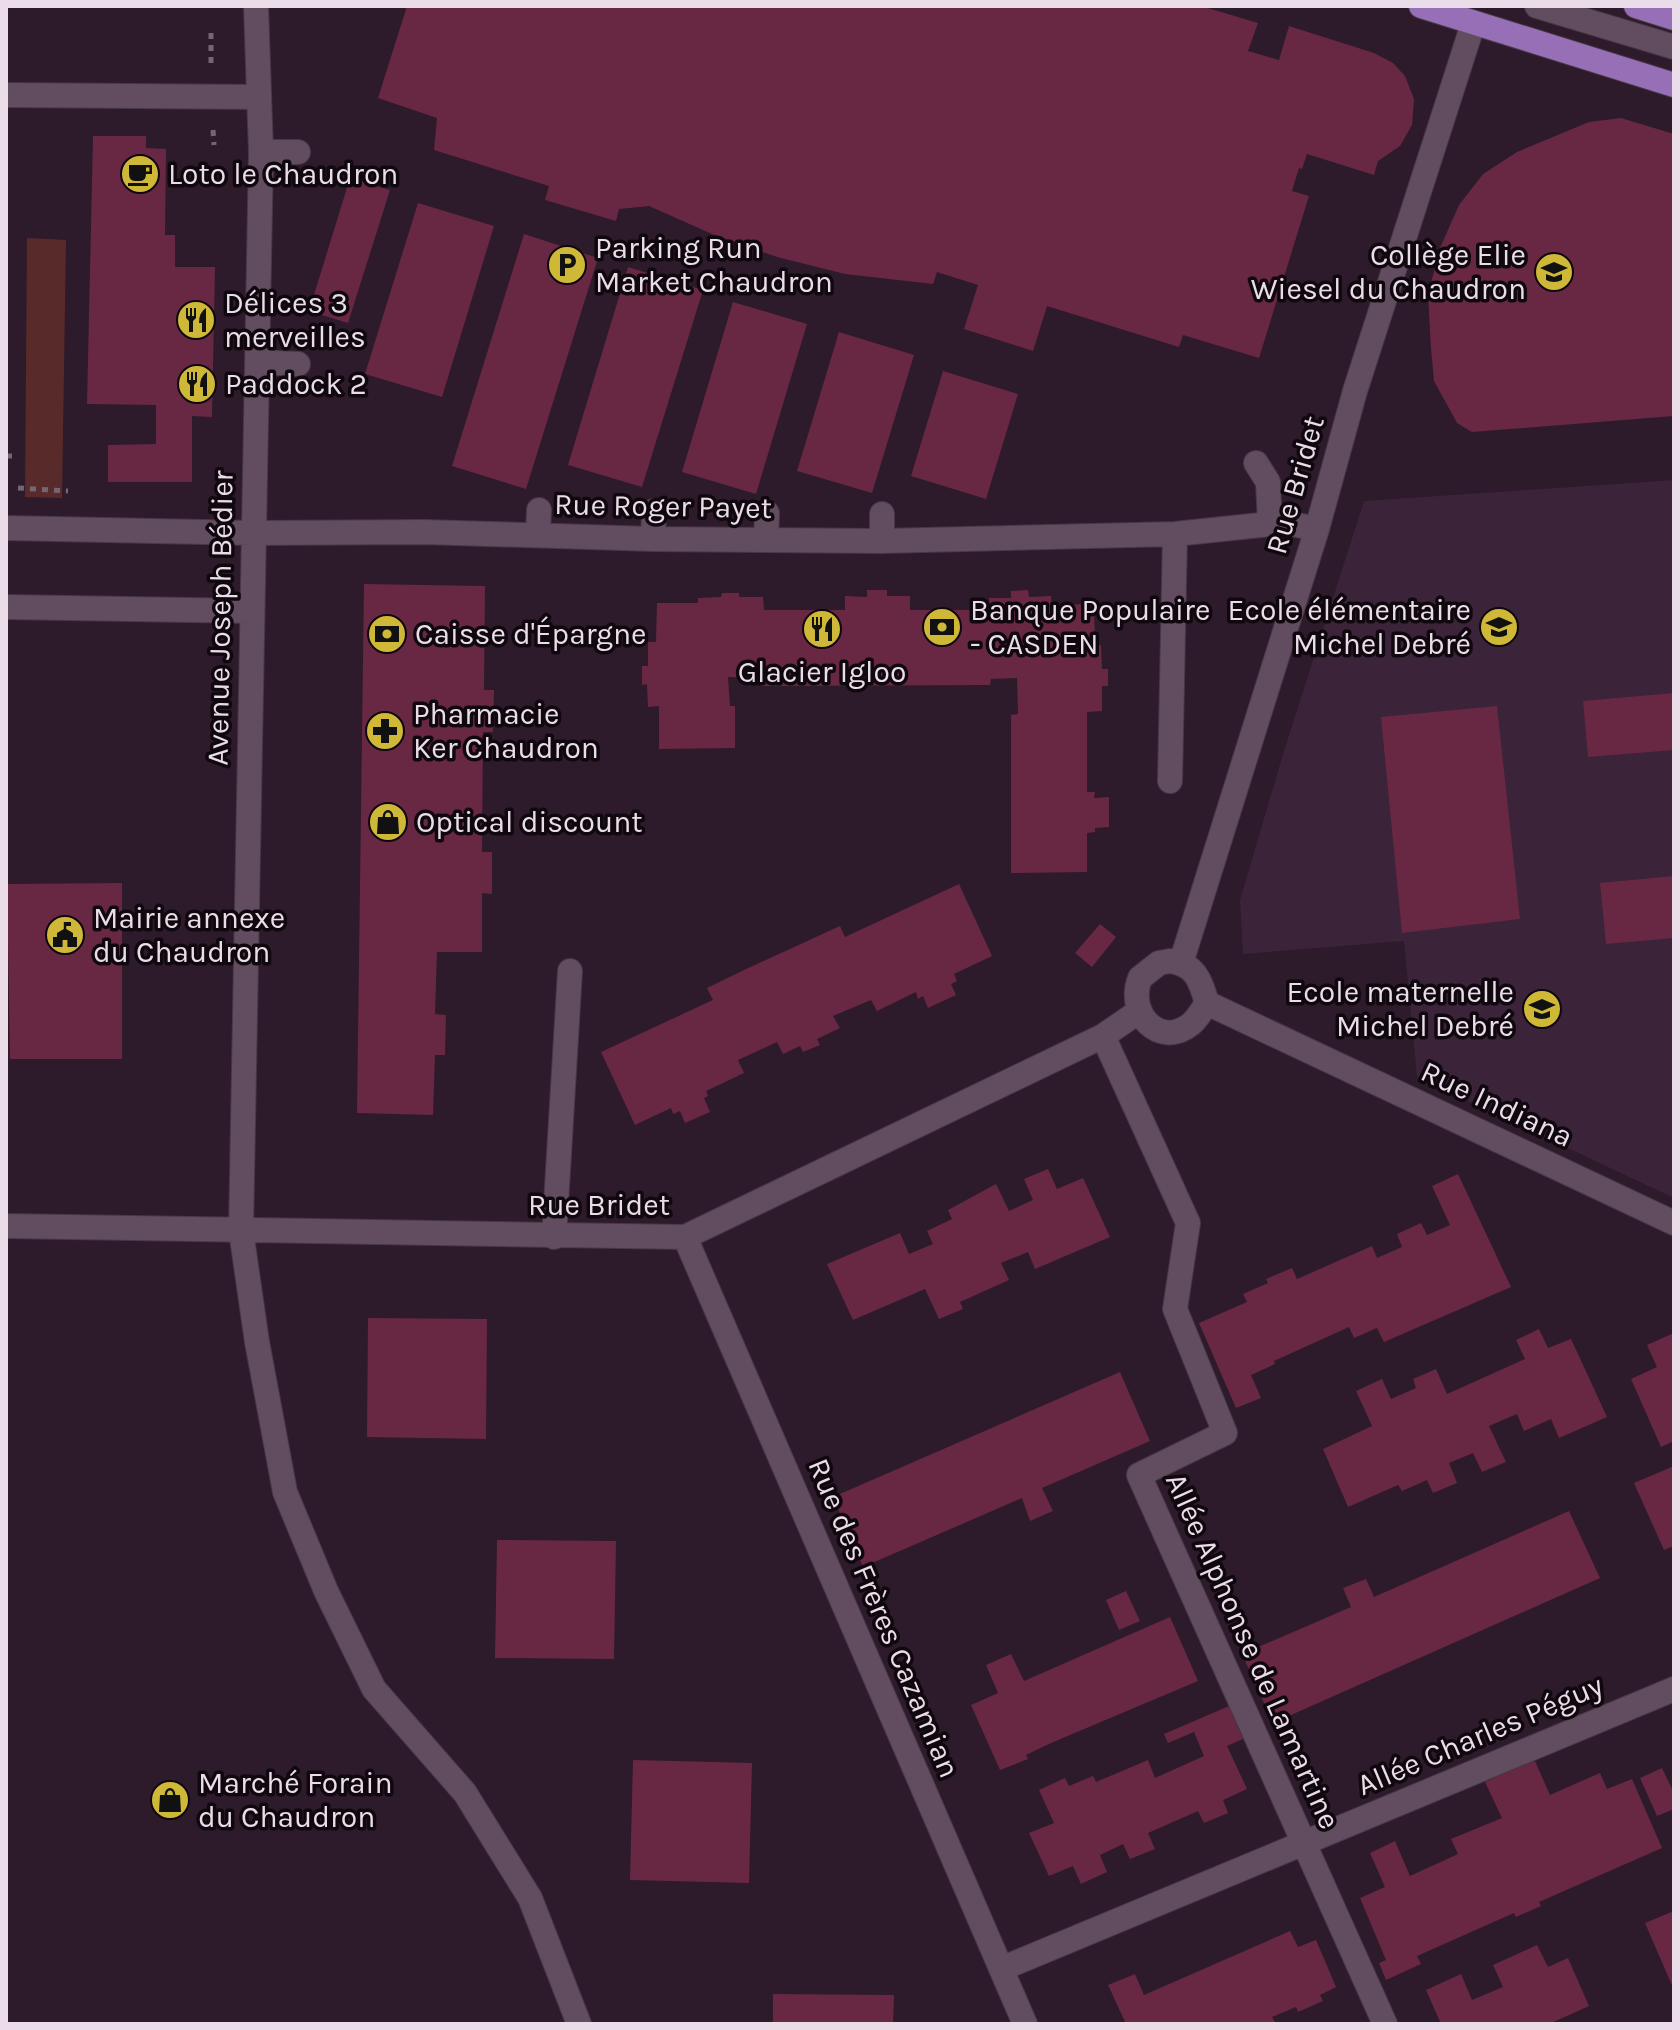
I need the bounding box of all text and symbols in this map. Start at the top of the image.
cafe icon: Loto le Chaudron [119,153,161,195]
place label: Loto le Chaudron [168,156,398,192]
place label: Parking Run Market Chaudron [595,230,833,300]
place label: Collège Elie Wiesel du Chaudron [1251,237,1526,307]
parking icon: Parking Run Market Chaudron [546,244,588,286]
school or university icon: Collège Elie Wiesel du Chaudron [1533,251,1575,293]
place label: Délices 3 merveilles [224,285,366,355]
restaurant icon: Délices 3 merveilles [175,299,217,341]
restaurant icon: Paddock 2 [176,363,218,405]
place label: Paddock 2 [225,366,367,402]
street label: Rue Bridet [1258,412,1332,558]
street label: Avenue Joseph Bédier [199,470,241,766]
street label: Rue Roger Payet [554,486,772,526]
place label: Banque Populaire - CASDEN [970,592,1210,662]
place label: Ecole élémentaire Michel Debré [1228,592,1471,662]
bank icon: Banque Populaire - CASDEN [921,606,963,648]
school or university icon: Ecole élémentaire Michel Debré [1478,606,1520,648]
restaurant icon: Glacier Igloo [801,608,843,650]
bank icon: Caisse d'Épargne [366,613,408,655]
place label: Caisse d'Épargne [415,616,646,652]
place label: Glacier Igloo [738,654,906,690]
place label: Pharmacie Ker Chaudron [413,696,599,766]
pharmacy icon: Pharmacie Ker Chaudron [364,710,406,752]
shop icon: Optical discount [367,801,409,843]
place label: Optical discount [416,804,643,840]
place label: Mairie annexe du Chaudron [93,900,285,970]
public building icon: Mairie annexe du Chaudron [44,914,86,956]
place label: Ecole maternelle Michel Debré [1287,974,1514,1044]
school or university icon: Ecole maternelle Michel Debré [1521,988,1563,1030]
street label: Rue Indiana [1415,1053,1579,1155]
street label: Rue Bridet [528,1187,670,1223]
street label: Rue des Frères Cazamian [800,1453,968,1783]
street label: Allée Alphonse de Lamartine [1158,1467,1348,1835]
street label: Allée Charles Péguy [1352,1667,1608,1803]
place label: Marché Forain du Chaudron [198,1765,393,1835]
shop icon: Marché Forain du Chaudron [149,1779,191,1821]

